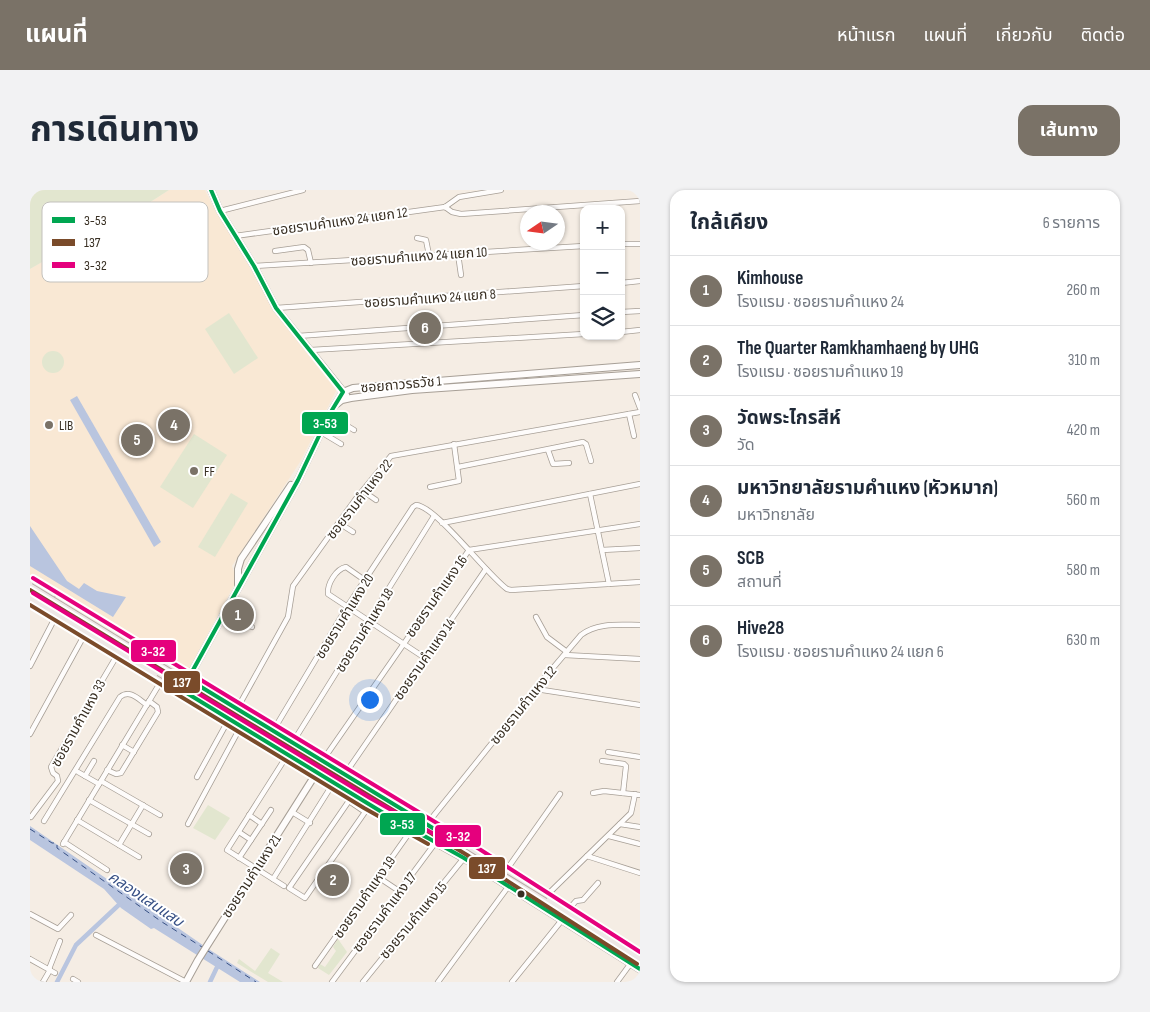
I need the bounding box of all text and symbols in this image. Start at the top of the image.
text: แผนที่ [25,20,88,49]
text: หน้าแรก [837,25,895,46]
text: แผนที่ [923,25,967,46]
text: เกี่ยวกับ [995,25,1053,46]
text: ติดต่อ [1081,25,1125,46]
button: เส้นทาง [1018,105,1120,156]
text: การเดินทาง [30,109,199,152]
legend [42,202,208,282]
street label: ซอยรามคำแหง 24 แยก 12 [271,204,409,239]
north arrow [520,205,565,250]
map controls [580,205,625,340]
button: + [580,205,625,250]
text: ใกล้เคียง [690,210,768,235]
text: 3-53 [84,212,107,229]
text: 6 รายการ [1043,214,1100,233]
text: 137 [84,234,101,251]
street label: ซอยรามคำแหง 24 แยก 10 [350,243,488,270]
button: − [580,250,625,295]
text: 3-32 [84,257,107,274]
text: Kimhouse [737,267,803,290]
text: 1 [703,281,709,300]
text: 260 m [1066,281,1100,300]
street label: ซอยรามคำแหง 24 แยก 8 [364,285,496,312]
text: โรงแรม · ซอยรามคำแหง 24 [737,293,904,312]
button: layers [580,295,625,340]
pin: 6 [409,309,441,347]
text: The Quarter Ramkhamhaeng by UHG [737,337,979,360]
text: 2 [702,351,710,370]
text: 310 m [1068,351,1100,370]
text: โรงแรม · ซอยรามคำแหง 19 [737,363,903,382]
street label: ซอยถาวรธวัช 1 [360,372,442,397]
pin: 4 [158,406,190,444]
text: วัดพระไกรสีห์ [737,407,841,430]
line badge: 3-53 [301,411,349,435]
text: 3-53 [313,415,337,432]
place label: LIB [59,417,73,434]
marker: LIB [43,419,55,431]
pin: 5 [121,421,153,459]
text: 3 [702,421,710,440]
text: 420 m [1067,421,1100,440]
text: วัด [737,436,755,455]
street label: ซอยรามคำแหง 22 [323,456,396,543]
place label: FF [204,463,216,480]
marker: FF [188,465,200,477]
text: มหาวิทยาลัยรามคำแหง (หัวหมาก) [737,477,998,500]
text: 4 [702,491,710,510]
text: 560 m [1067,491,1100,510]
text: มหาวิทยาลัย [737,506,815,525]
text: SCB [737,547,764,570]
street label: ซอยรามคำแหง 16 [402,552,471,641]
text: 5 [702,561,710,580]
text: 580 m [1067,561,1100,580]
street label: ซอยรามคำแหง 20 [311,570,377,662]
text: สถานที่ [737,573,782,592]
street label: ซอยรามคำแหง 18 [332,585,397,676]
pin: 1 [222,596,254,634]
street label: ซอยรามคำแหง 14 [390,615,459,704]
text: Hive28 [737,617,784,640]
text: 6 [702,631,710,650]
text: 630 m [1066,631,1100,650]
line badge: 3-32 [130,639,177,663]
text: 3-32 [141,643,165,660]
text: โรงแรม · ซอยรามคำแหง 24 แยก 6 [737,643,944,662]
street label: ซอยรามคำแหง 12 [486,662,560,748]
line badge: 137 [163,670,201,694]
text: 137 [173,674,192,691]
street label: ซอยรามคำแหง 33 [47,677,109,770]
your location [357,687,383,713]
line badge: 3-53 [379,812,426,836]
text: 3-53 [390,816,414,833]
line badge: 3-32 [434,824,482,848]
text: 3-32 [446,828,470,845]
street label: ซอยรามคำแหง 21 [218,831,285,921]
pin: 3 [170,850,202,888]
street label: ซอยรามคำแหง 19 [330,853,399,942]
line badge: 137 [468,856,506,880]
text: 137 [478,860,497,877]
pin: 2 [317,861,349,899]
water label: คลองแสนแสบ [105,867,188,932]
street label: ซอยรามคำแหง 17 [349,869,420,956]
street label: ซอยรามคำแหง 15 [376,878,451,963]
unlabelled marker [516,889,526,899]

